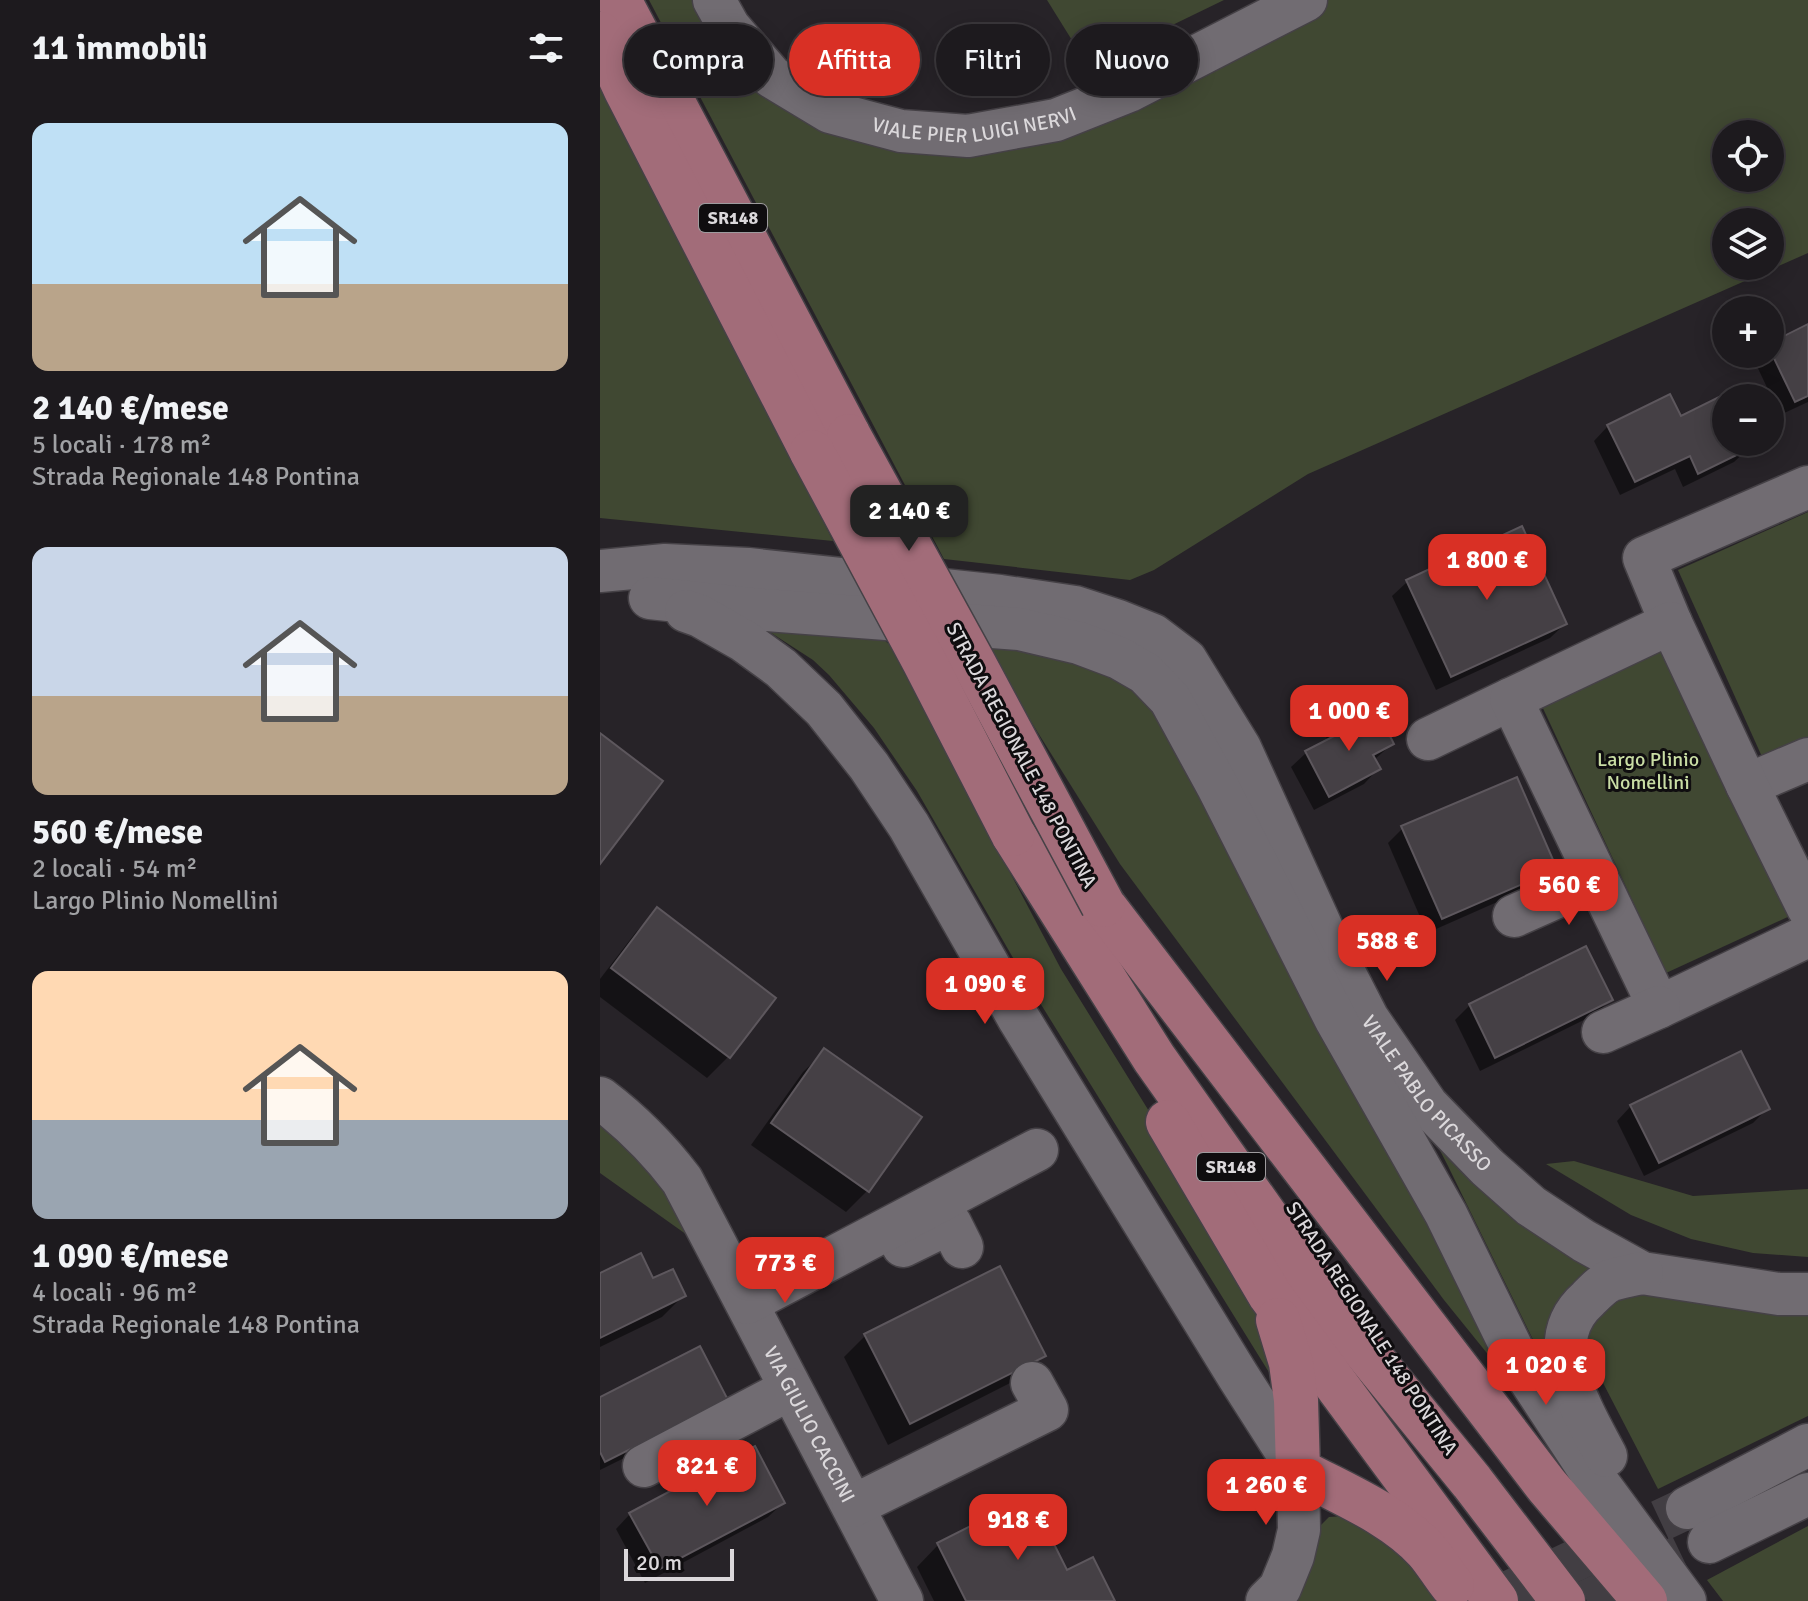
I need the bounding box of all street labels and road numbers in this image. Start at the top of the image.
street label: VIALE PIER LUIGI NERVI [869,101,1080,149]
road number: SR148 [699,204,767,232]
street label: STRADA REGIONALE 148 PONTINA [941,618,1102,892]
street label: VIALE PABLO PICASSO [1356,1010,1497,1177]
road number: SR148 [1197,1153,1265,1181]
street label: STRADA REGIONALE 148 PONTINA [1280,1197,1463,1460]
street label: VIA GIULIO CACCINI [758,1342,860,1507]

